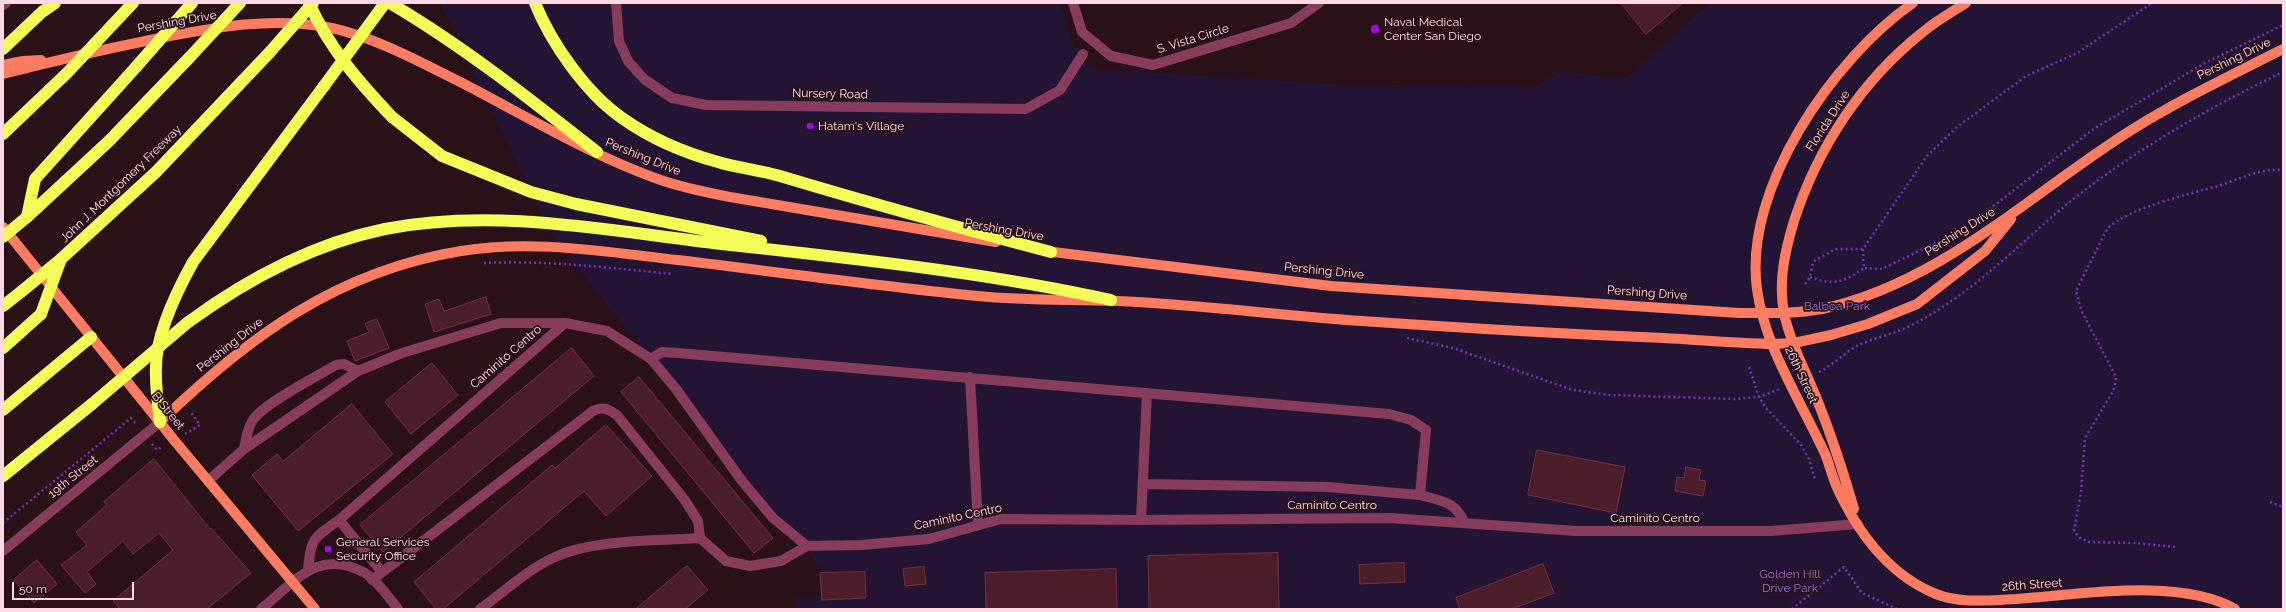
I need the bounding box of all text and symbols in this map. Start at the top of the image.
street label: Pershing Drive [136,8,218,36]
place label: Naval Medical Center San Diego [1384,15,1481,43]
street label: S. Vista Circle [1155,21,1231,57]
marker: Naval Medical Center San Diego [1369,23,1381,35]
street label: Pershing Drive [2195,35,2273,83]
street label: Nursery Road [792,86,868,102]
street label: Florida Drive [1803,88,1853,154]
place label: Hatam's Village [818,119,904,133]
marker: Hatam's Village [805,121,815,131]
street label: John J. Montgomery Freeway [57,122,185,246]
street label: Pershing Drive [603,135,683,179]
street label: Pershing Drive [1922,205,1998,259]
street label: Pershing Drive [963,216,1045,244]
street label: Pershing Drive [1283,260,1365,282]
street label: Pershing Drive [1607,283,1687,303]
park label: Balboa Park [1804,299,1870,313]
street label: Pershing Drive [194,315,266,375]
street label: Caminito Centro [467,322,545,392]
street label: 26th Street [1782,344,1820,406]
street label: B Street [148,389,188,433]
street label: 19th Street [45,453,101,501]
street label: Caminito Centro [1287,498,1377,512]
street label: Caminito Centro [913,501,1003,533]
street label: Caminito Centro [1610,511,1700,525]
place label: General Services Security Office [336,535,430,563]
marker: General Services Security Office [323,544,333,554]
park label: Golden Hill Drive Park [1759,567,1821,595]
scale bar [14,574,136,600]
street label: 26th Street [2001,576,2063,594]
text: 50 m [19,582,47,596]

